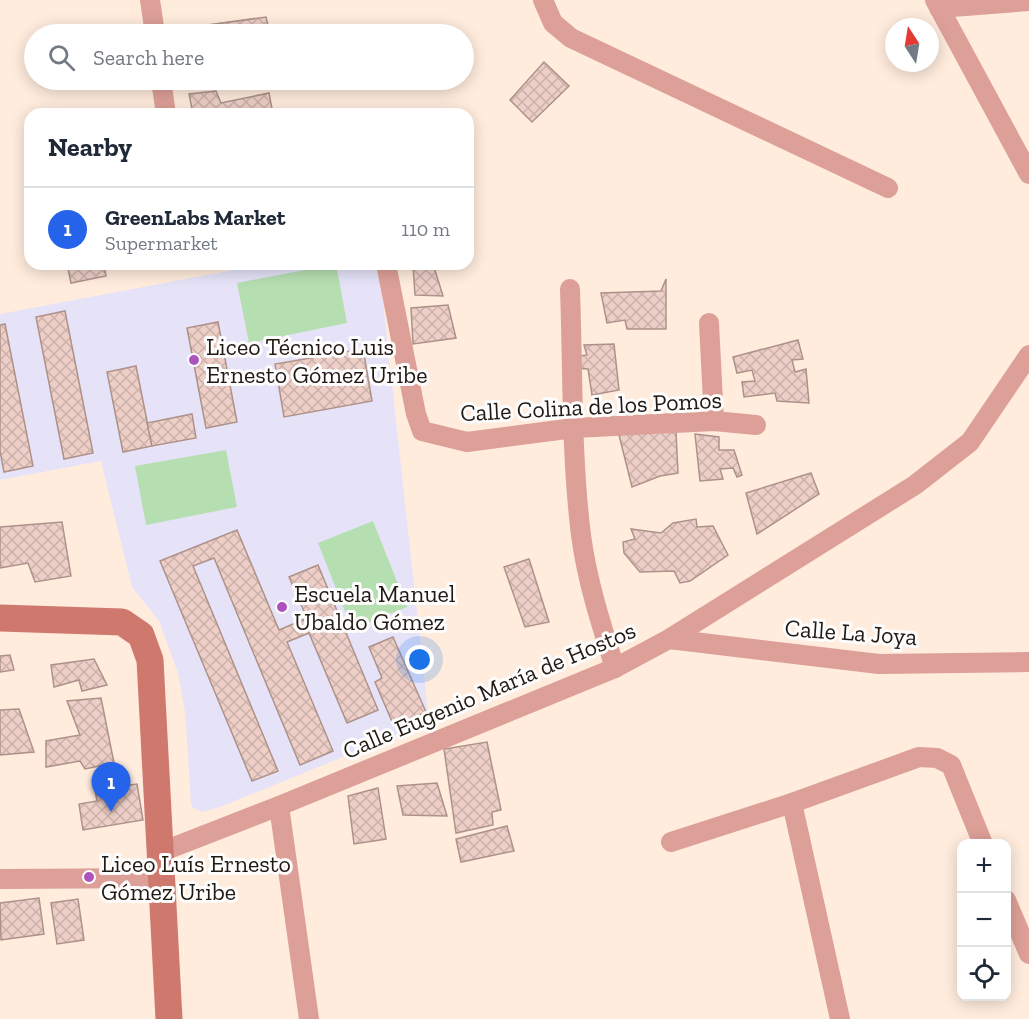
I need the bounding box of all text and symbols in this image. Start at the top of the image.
north arrow [885,18,939,72]
search box [24,24,474,90]
icon: search [45,41,78,74]
text: Search here [93,44,204,71]
text: Nearby [48,131,132,163]
text: GreenLabs Market [105,204,286,231]
text: 1 [63,217,72,241]
text: 110 m [401,217,450,241]
text: Supermarket [105,231,218,255]
place label: Liceo Técnico Luis Ernesto Gómez Uribe [206,332,427,389]
marker: Liceo Técnico Luis Ernesto Gómez Uribe [187,353,201,367]
street label: Calle Colina de los Pomos [459,385,723,427]
place label: Escuela Manuel Ubaldo Gómez [294,579,455,636]
marker: Escuela Manuel Ubaldo Gómez [275,600,289,614]
street label: Calle La Joya [784,613,918,651]
street label: Calle Eugenio María de Hostos [338,615,640,765]
your location [405,645,434,674]
pin: 1 [92,762,130,812]
map controls [957,839,1011,1001]
button: + [957,839,1011,893]
place label: Liceo Luís Ernesto Gómez Uribe [101,849,291,906]
marker: Liceo Luís Ernesto Gómez Uribe [82,870,96,884]
button: − [957,893,1011,947]
button: locate [957,947,1011,1001]

